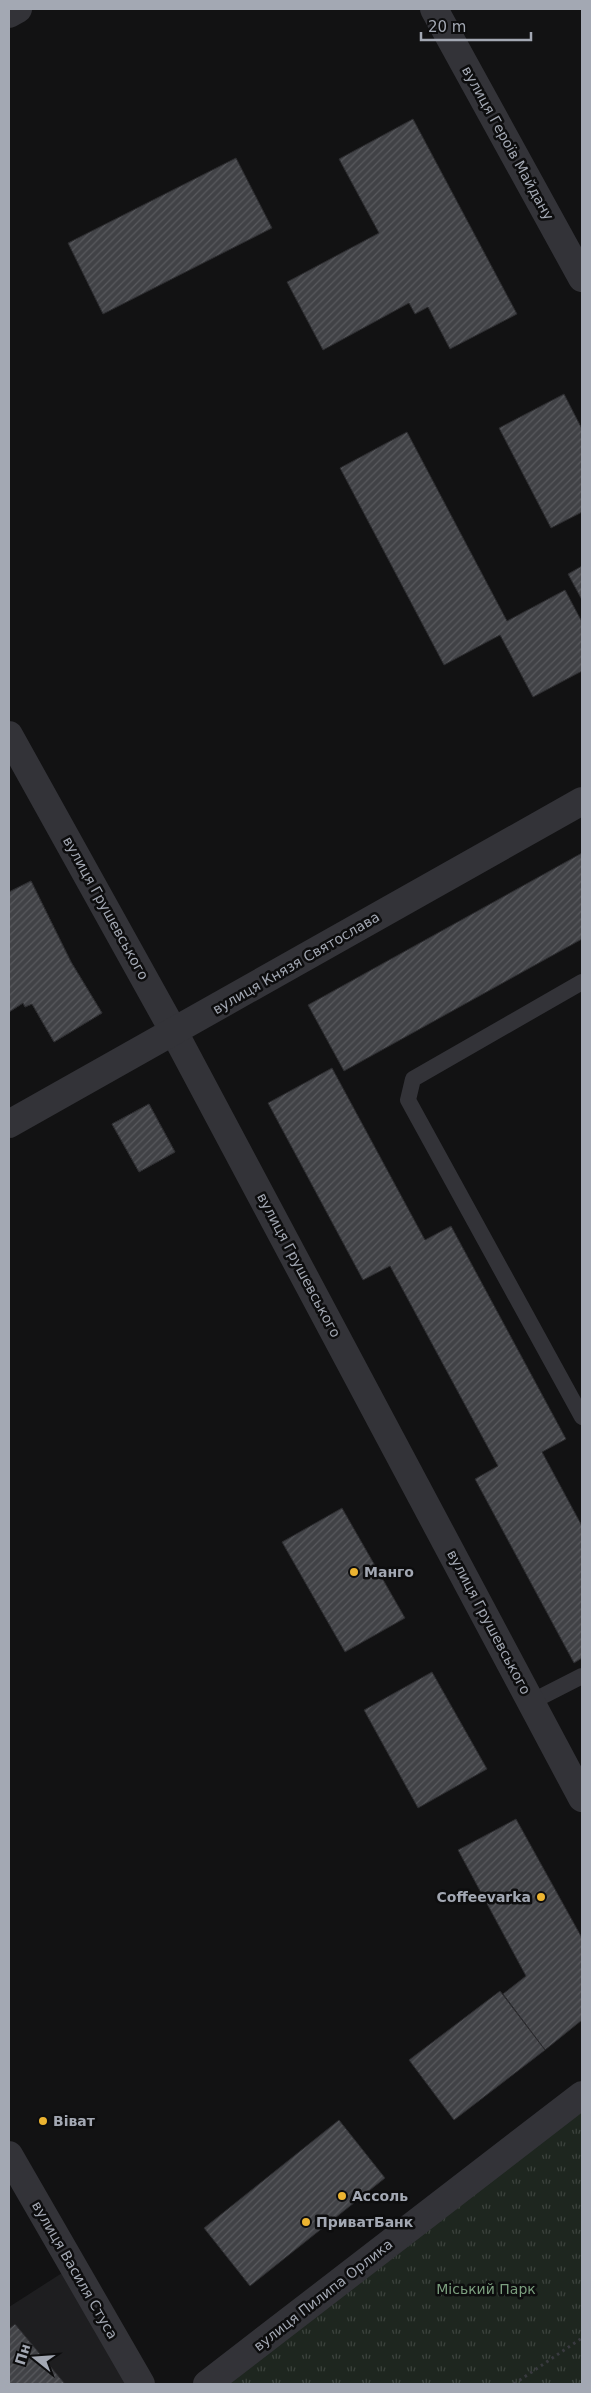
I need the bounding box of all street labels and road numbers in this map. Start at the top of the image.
street label: вулиця Героїв Майдану [459,63,557,223]
street label: вулиця Грушевського [60,834,152,982]
street label: вулиця Князя Святослава [210,909,382,1017]
street label: вулиця Грушевського [254,1190,344,1340]
street label: вулиця Грушевського [444,1547,534,1697]
street label: вулиця Василя Стуса [29,2198,121,2342]
street label: вулиця Пилипа Орлика [250,2236,396,2354]

